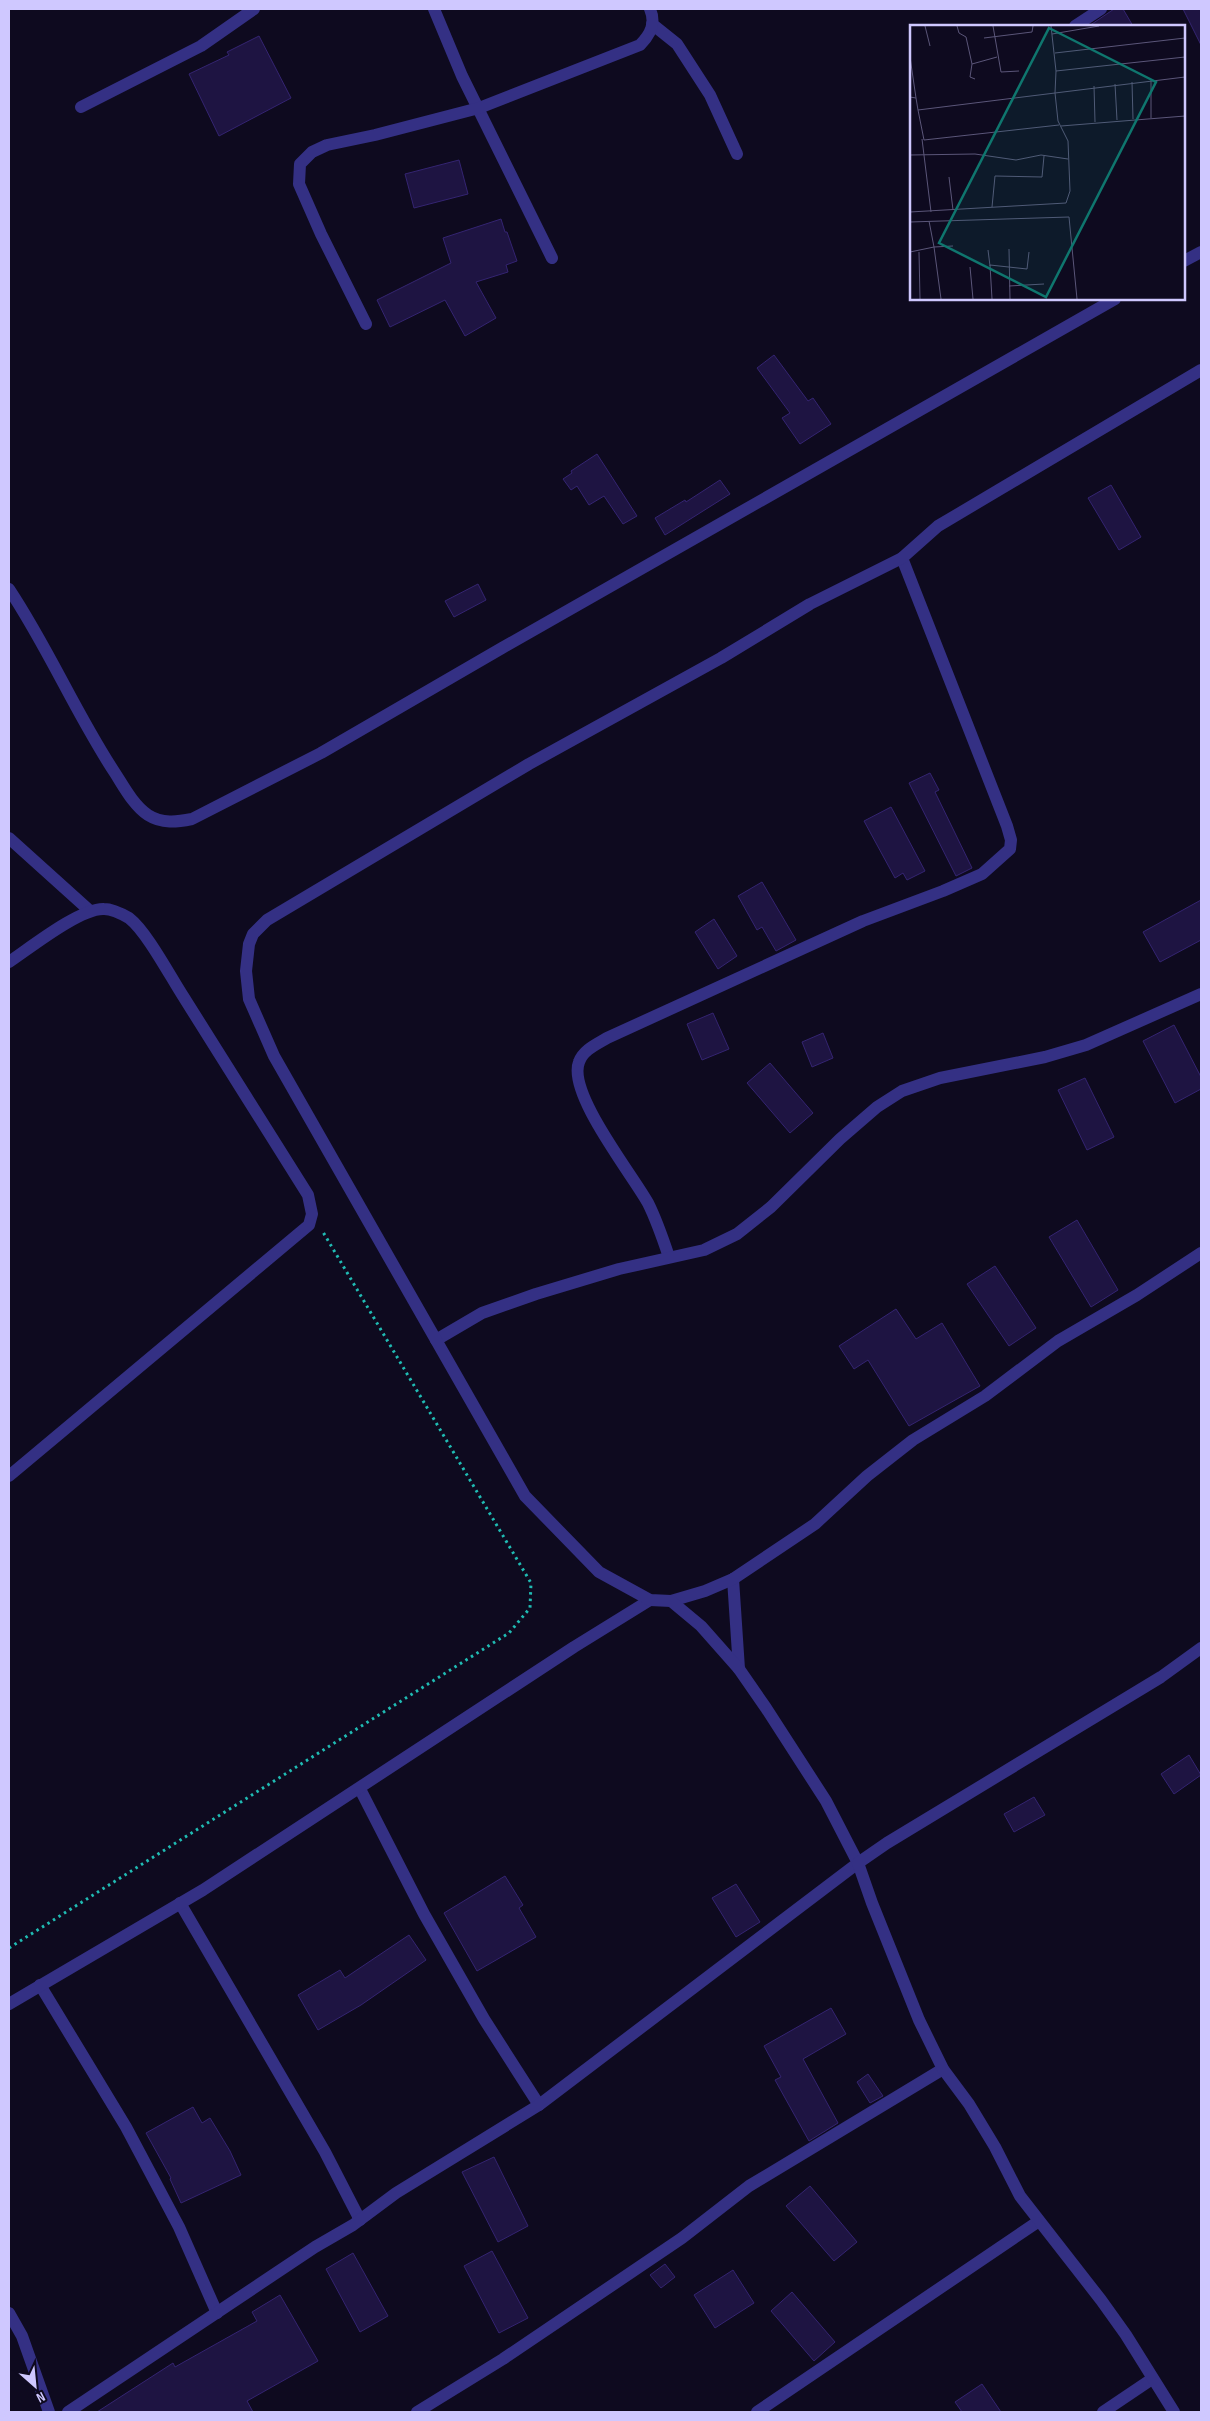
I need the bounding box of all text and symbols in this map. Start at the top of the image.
inset map [910,25,1185,300]
north arrow [10,2361,60,2411]
text: N [33,2388,48,2406]

